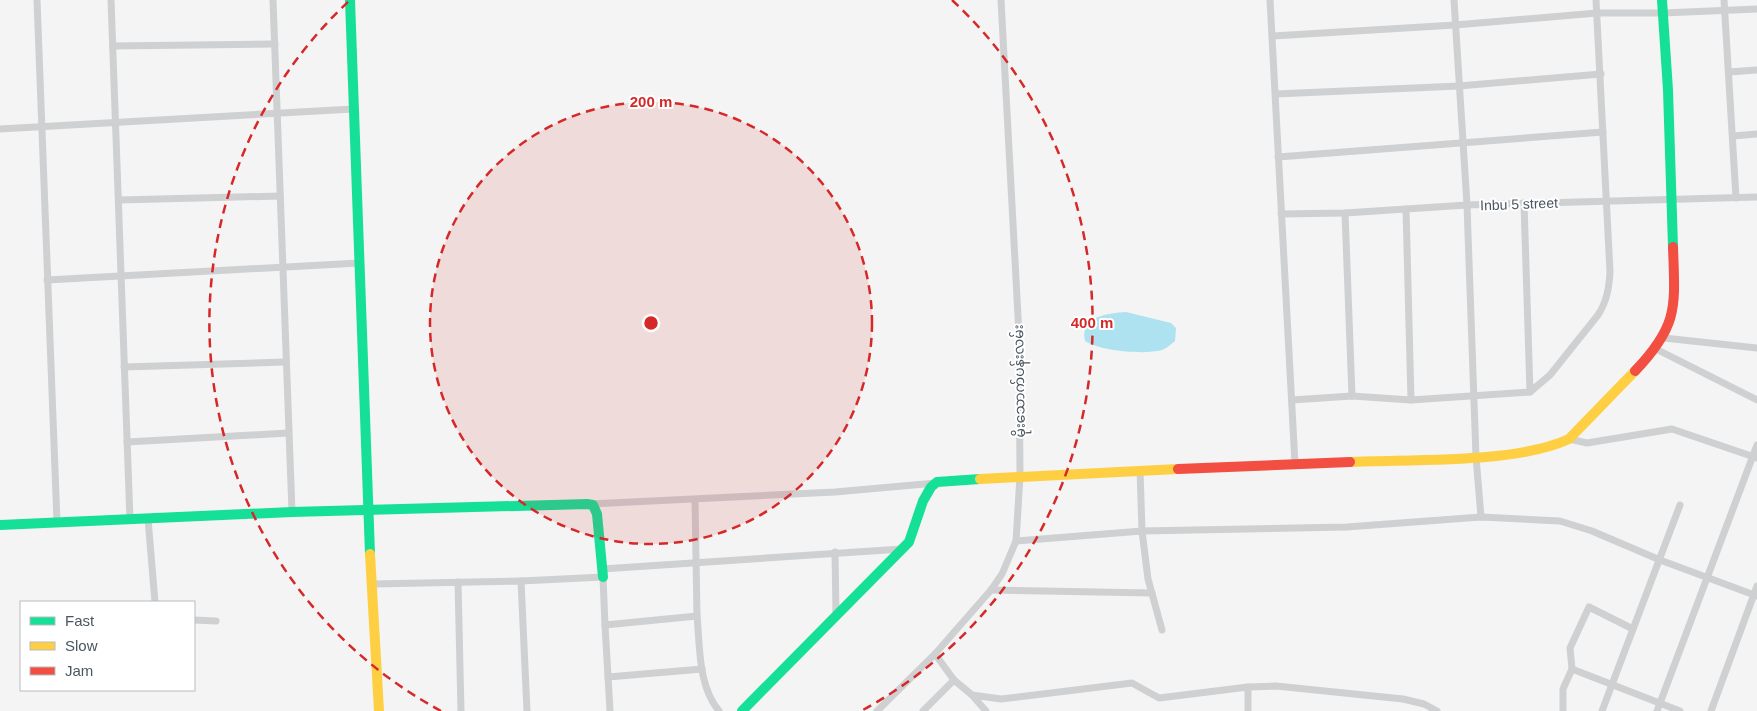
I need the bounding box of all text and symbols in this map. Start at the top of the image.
text: 200 m [630,93,672,110]
street label: Inbu 5 street [1480,195,1558,213]
centre of rings [642,314,660,332]
text: 400 m [1071,314,1113,331]
street label: မိုးသောက်ပန်းလမ်း [1008,324,1032,438]
legend [20,601,195,691]
text: Fast [65,612,95,629]
text: Slow [65,637,98,654]
text: Jam [65,662,93,679]

